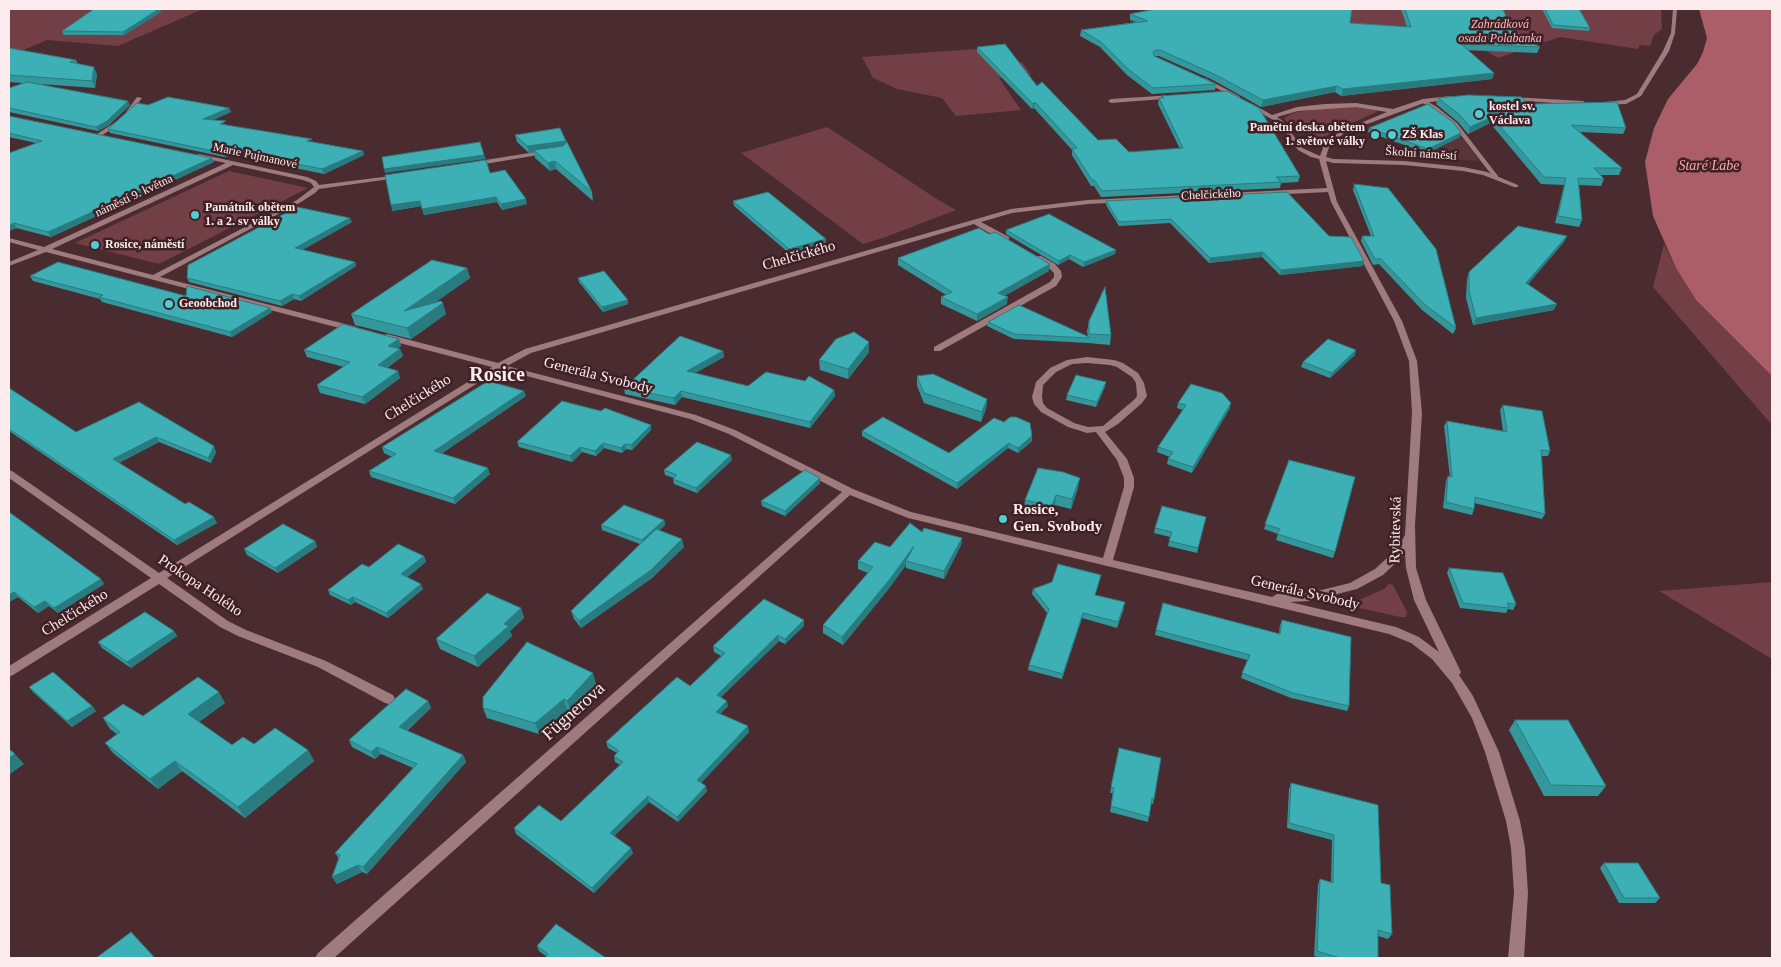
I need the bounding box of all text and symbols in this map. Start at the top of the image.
park label: Zahrádková osada Polabanka [1458,18,1542,46]
place label: kostel sv. Václava [1489,100,1535,128]
marker: kostel sv. Václava [1473,108,1485,120]
place label: Pamětní deska obětem 1. světové války [1250,121,1365,149]
place label: ZŠ Klas [1402,128,1443,142]
marker: Pamětní deska obětem 1. světové války [1369,129,1381,141]
marker: ZŠ Klas [1386,129,1398,141]
street label: Marie Pujmanové [212,140,298,172]
street label: Školní náměstí [1385,144,1457,164]
water label: Staré Labe [1678,158,1740,174]
street label: náměstí 9. května [93,172,175,220]
street label: Chelčického [1181,186,1241,204]
place label: Památník obětem 1. a 2. sv války [205,201,295,229]
marker: Památník obětem 1. a 2. sv války [189,209,201,221]
street label: Chelčického [760,237,838,275]
place label: Rosice, náměstí [105,238,184,252]
marker: Rosice, náměstí [89,239,101,251]
place label: Geoobchod [179,297,237,311]
marker: Geoobchod [163,298,175,310]
street label: Generála Svobody [542,354,654,398]
district label: Rosice [469,364,525,388]
street label: Chelčického [381,371,455,425]
street label: Rybitevská [1386,496,1406,564]
place label: Rosice, Gen. Svobody [1013,501,1102,536]
marker: Rosice, Gen. Svobody [997,513,1009,525]
street label: Prokopa Holého [154,551,246,621]
street label: Generála Svobody [1249,572,1361,614]
street label: Chelčického [38,586,112,640]
street label: Fügnerova [538,678,610,746]

